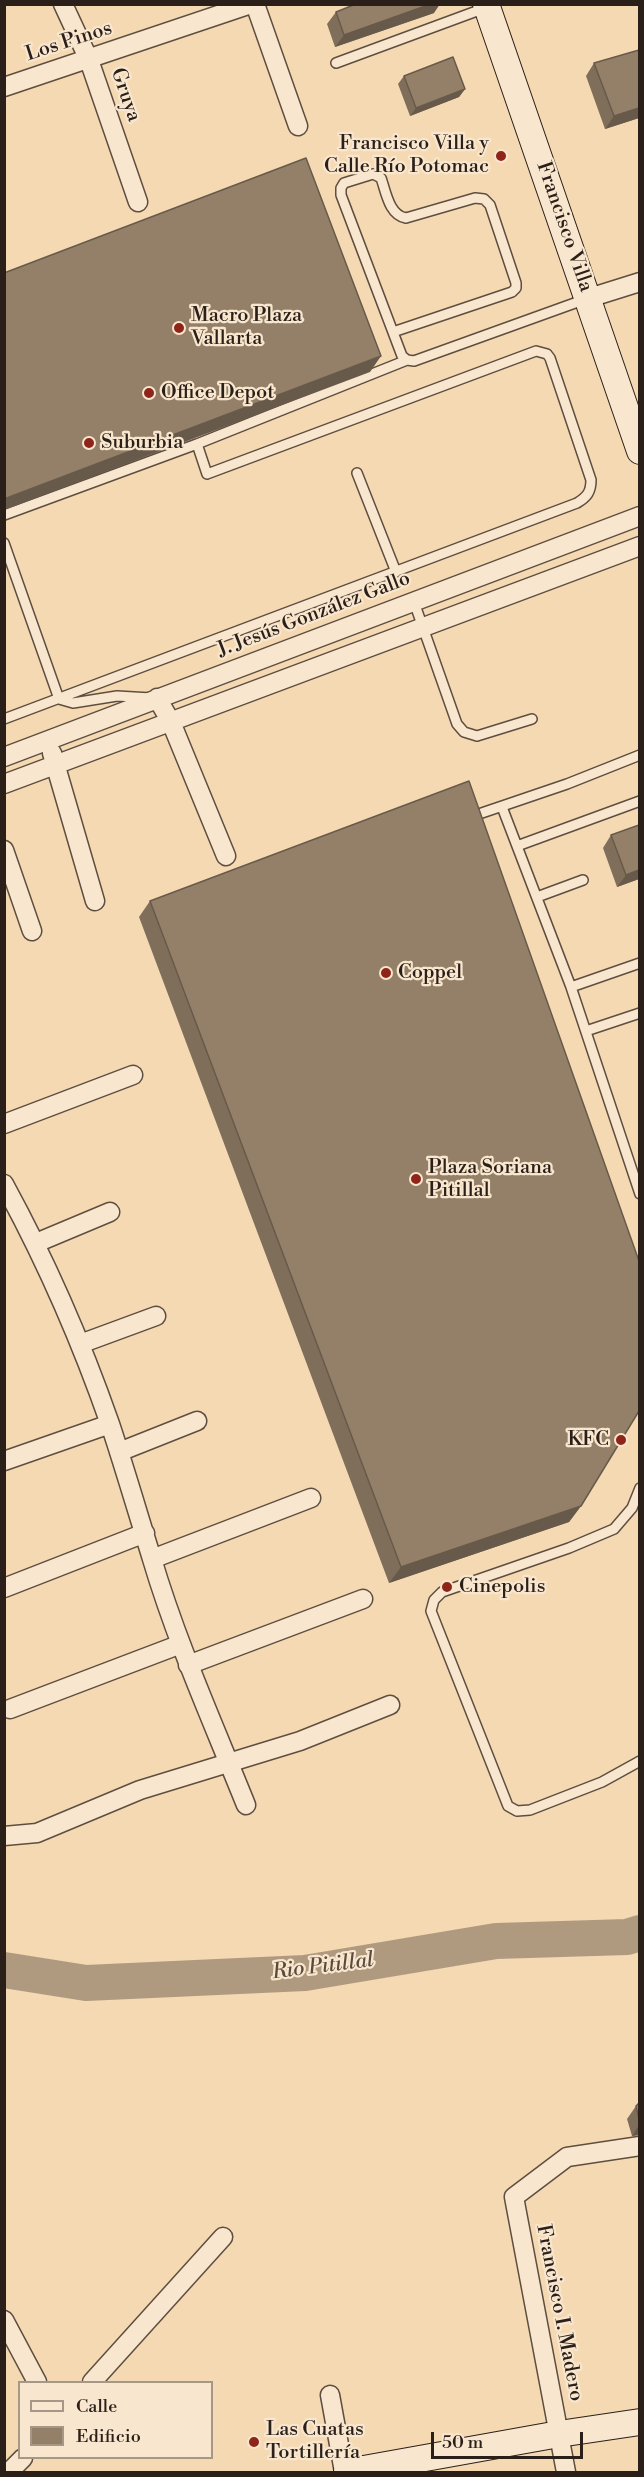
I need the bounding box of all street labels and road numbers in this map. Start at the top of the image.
street label: Los Pinos [23,17,115,67]
street label: Gruya [105,65,145,125]
street label: Francisco Villa [530,159,598,295]
street label: J. Jesús González Gallo [214,567,414,663]
street label: Francisco I. Madero [530,2223,588,2403]

